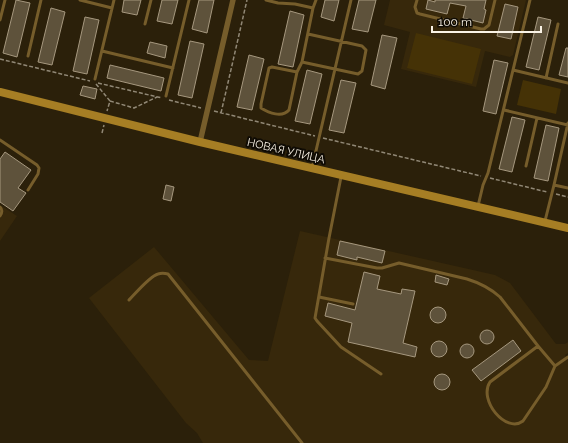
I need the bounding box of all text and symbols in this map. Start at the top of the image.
scale bar [432,8,541,34]
text: 100 m [438,15,472,29]
street label: НОВАЯ УЛИЦА [246,136,327,166]

